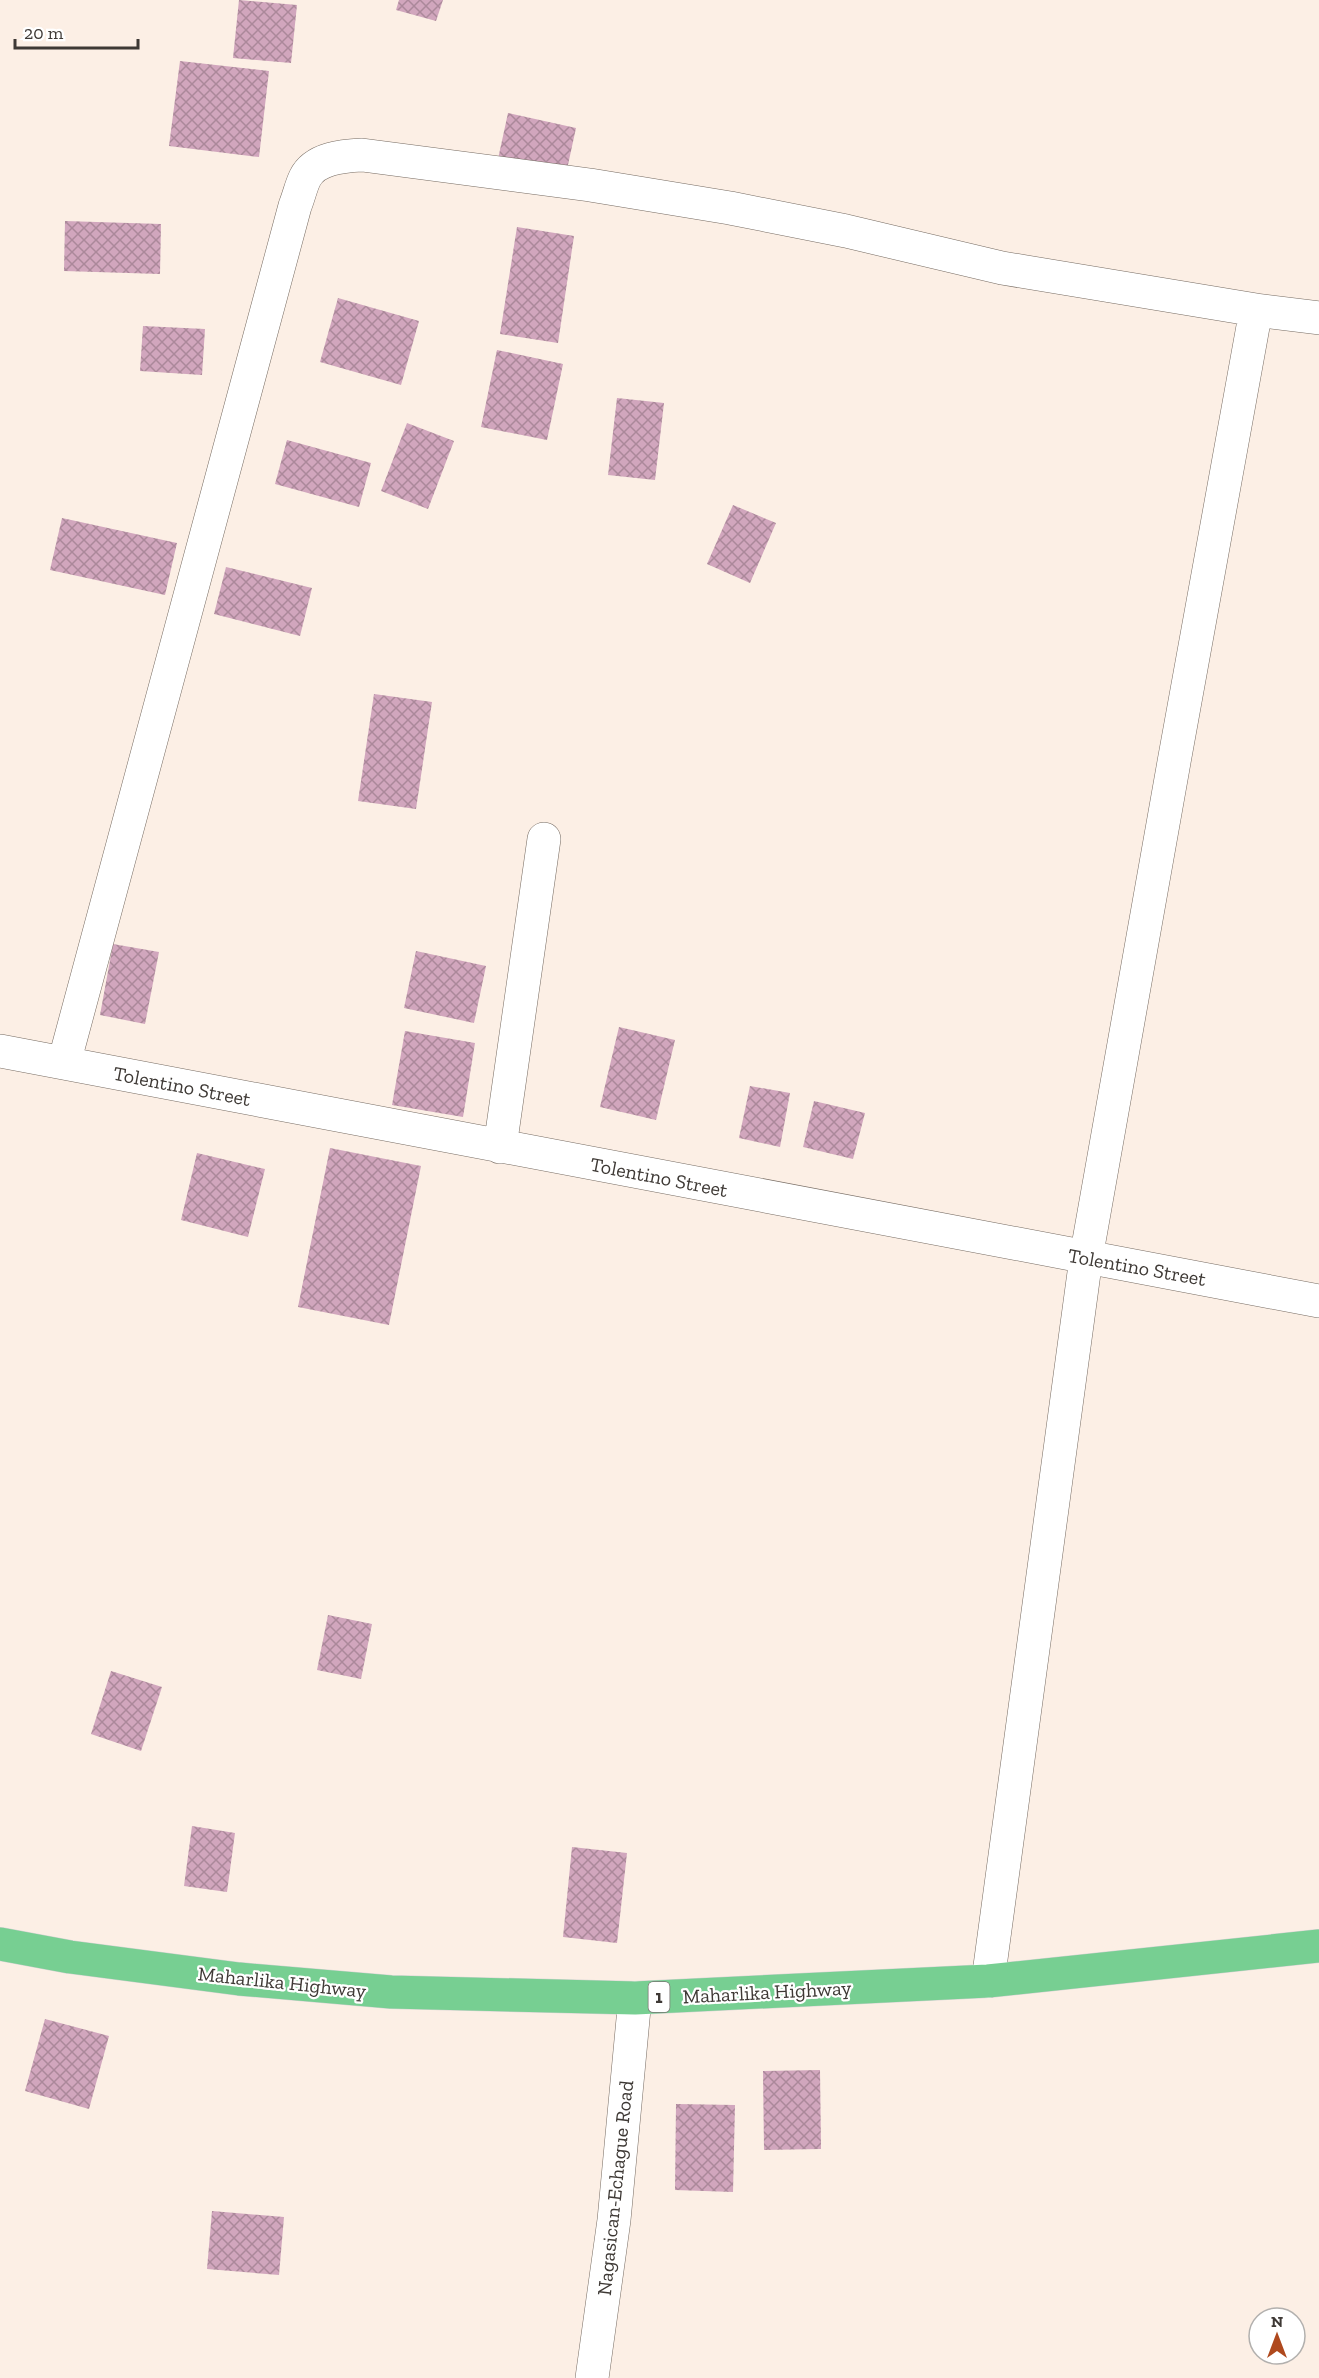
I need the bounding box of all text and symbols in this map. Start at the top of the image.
scale bar [15,12,138,50]
text: 20 m [24,22,64,44]
street label: Tolentino Street [111,1061,253,1111]
street label: Tolentino Street [588,1152,730,1202]
street label: Tolentino Street [1066,1243,1208,1291]
street label: Maharlika Highway [197,1961,368,2003]
street label: Maharlika Highway [682,1976,853,2008]
road number: 1 [648,1982,670,2012]
street label: Nagasican-Echague Road [592,2079,638,2297]
north arrow [1247,2306,1307,2366]
text: N [1271,2312,1283,2331]

